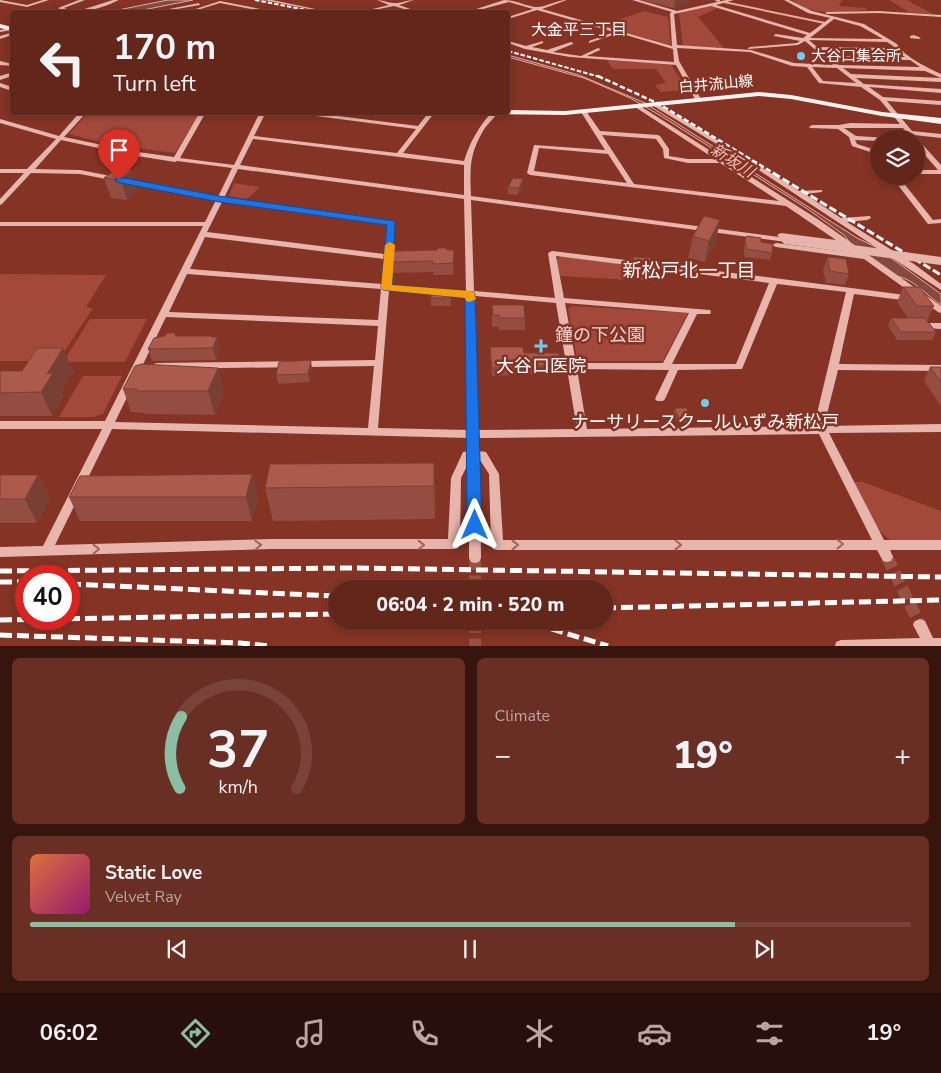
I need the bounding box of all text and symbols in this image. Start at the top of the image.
district label: 大金平三丁目 [531,19,627,41]
text: 170 m [113,24,216,71]
icon: left [30,30,95,95]
place label: 大谷口集会所 [811,46,901,66]
marker: 大谷口集会所 [795,50,807,62]
text: Turn left [113,69,196,99]
street label: 白井流山線 [678,71,754,97]
pin [98,129,140,180]
map controls [870,130,925,185]
button: layers [870,130,925,185]
icon: arrive [105,136,133,164]
water label: 新坂川 [706,139,760,184]
district label: 新松戸北一丁目 [622,258,756,284]
park label: 鐘の下公園 [555,323,645,347]
marker: 大谷口医院 [534,339,548,353]
place label: 大谷口医院 [496,354,586,378]
marker: ナーサリースクールいずみ新松戸 [699,397,711,409]
place label: ナーサリースクールいずみ新松戸 [571,410,839,434]
position arrow [448,498,500,550]
one-way arrow [254,539,262,550]
one-way arrow [511,539,519,550]
one-way arrow [674,539,682,550]
one-way arrow [836,539,844,549]
one-way arrow [417,540,425,550]
one-way arrow [92,544,100,554]
speed limit sign: 40 [15,565,80,630]
text: 06:04 · 2 min · 520 m [377,592,564,618]
text: Climate [495,705,550,727]
text: 37 [207,714,269,785]
text: 19° [673,730,733,781]
text: − [495,737,511,775]
text: + [894,737,911,775]
text: km/h [219,775,258,799]
text: Static Love [105,860,202,886]
text: Velvet Ray [105,886,182,908]
icon: previous [163,935,191,963]
icon: pause [456,935,484,963]
icon: next [750,935,778,963]
icon: directions [178,1016,213,1051]
icon: music [293,1016,328,1051]
icon: phone [407,1016,442,1051]
icon: climate [522,1016,557,1051]
icon: car [637,1016,672,1051]
icon: filters [752,1016,787,1051]
text: 06:02 [40,1018,98,1048]
text: 19° [866,1018,901,1048]

